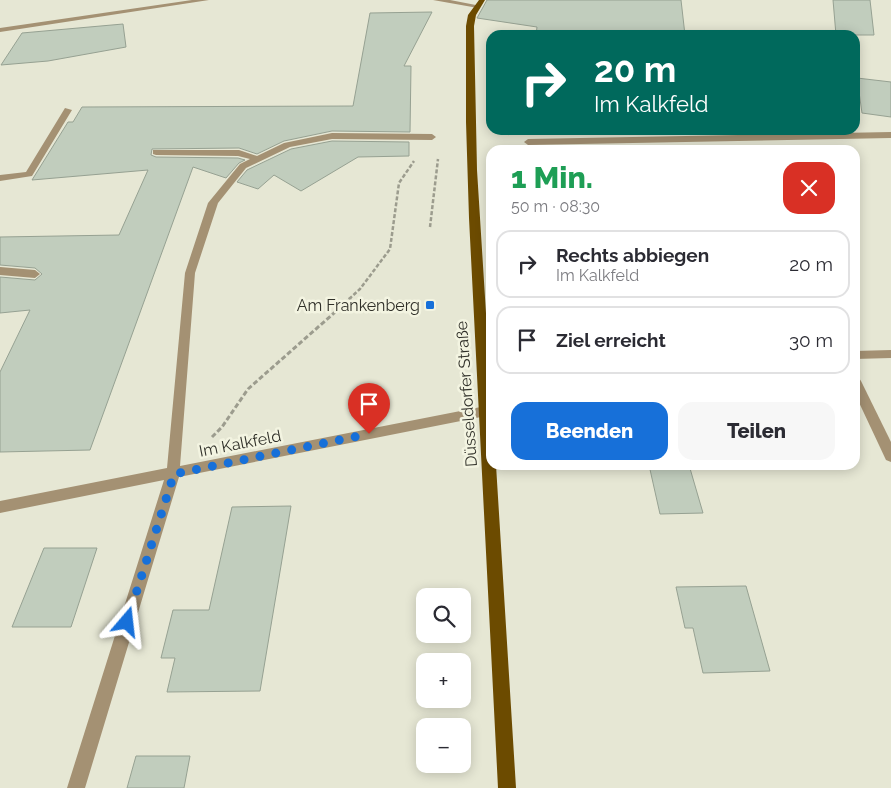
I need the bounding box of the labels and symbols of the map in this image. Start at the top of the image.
place label: Am Frankenberg [297,296,420,315]
marker: Am Frankenberg [424,299,436,311]
street label: Düsseldorfer Straße [452,320,481,468]
pin [348,383,390,434]
street label: Im Kalkfeld [197,426,283,461]
position arrow [100,595,152,647]

